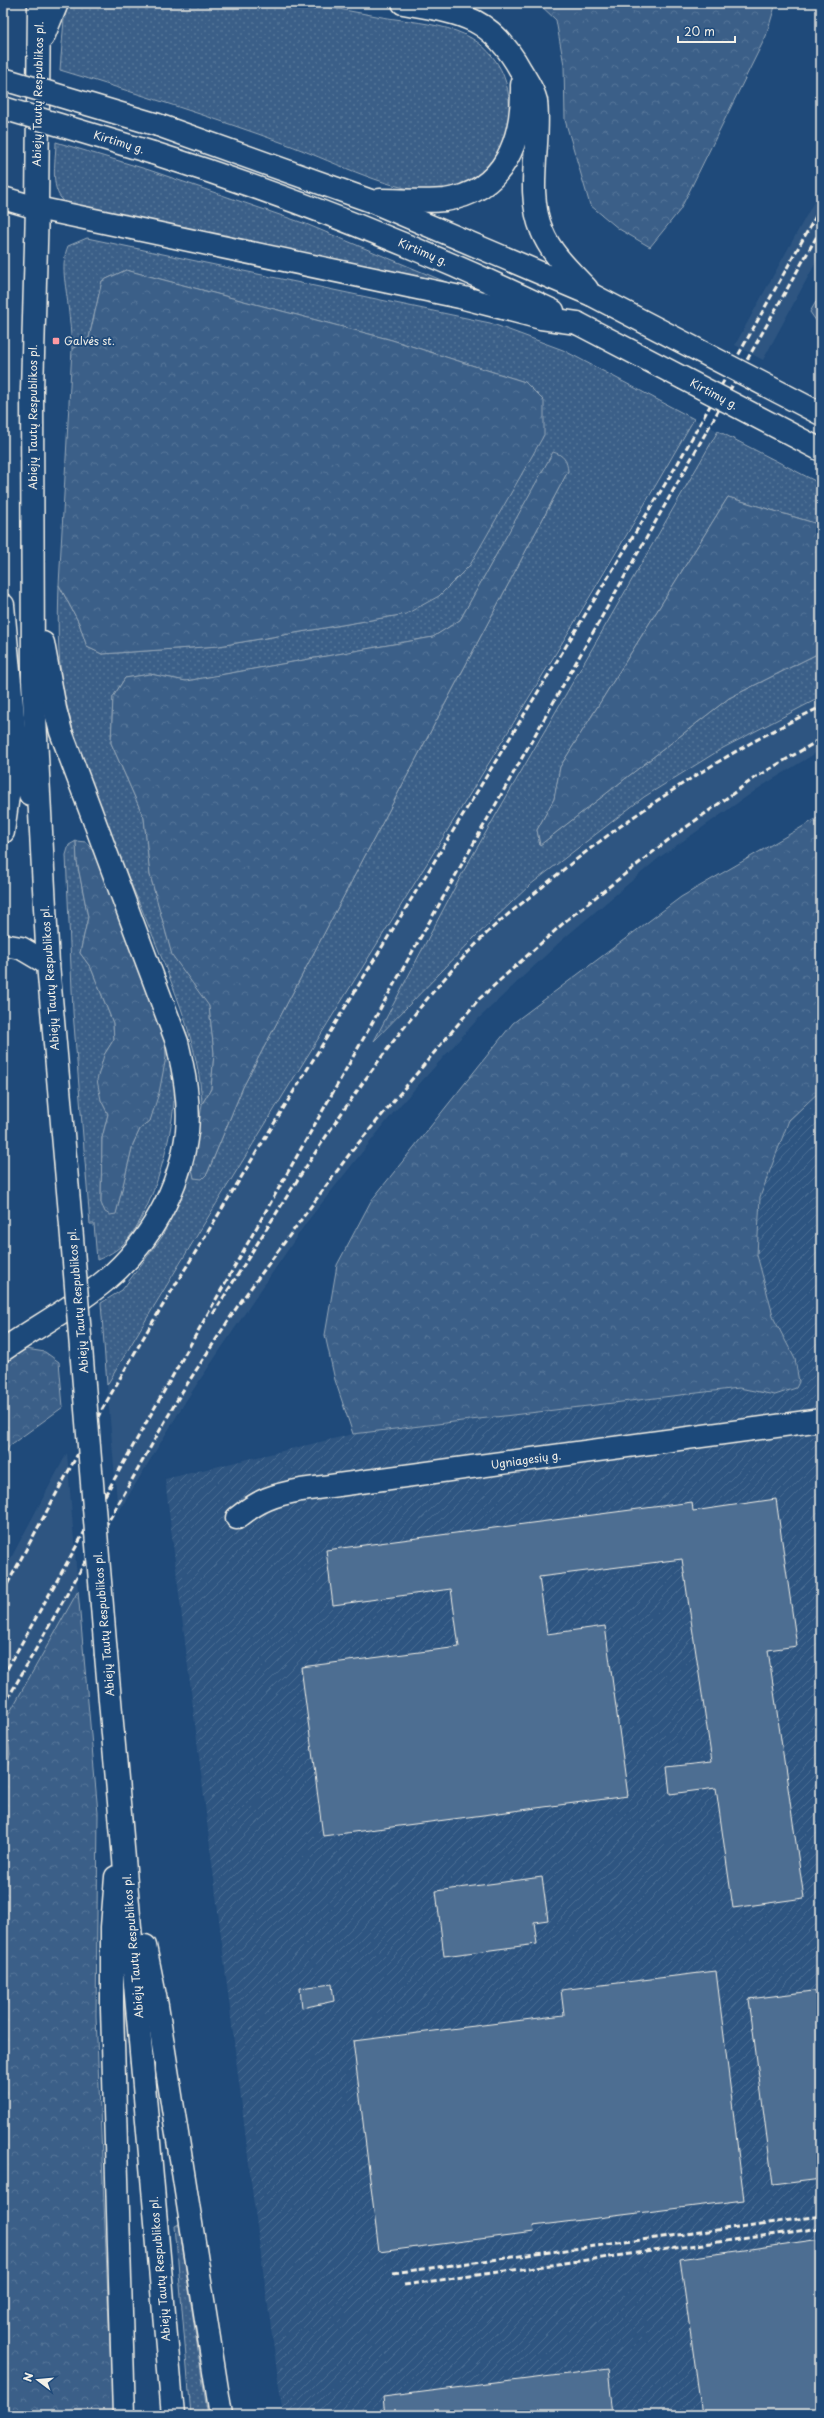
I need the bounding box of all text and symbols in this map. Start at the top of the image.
scale bar [678,18,735,44]
street label: Abiejų Tautų Respublikos pl. [28,21,47,167]
text: 20 m [684,22,715,40]
street label: Kirtimų g. [92,126,147,157]
street label: Kirtimų g. [396,233,451,270]
place label: Galvės st. [64,332,115,349]
marker: Galvės st. [51,336,61,346]
street label: Abiejų Tautų Respublikos pl. [24,344,41,490]
street label: Kirtimų g. [687,374,741,413]
street label: Abiejų Tautų Respublikos pl. [36,905,63,1051]
street label: Abiejų Tautų Respublikos pl. [63,1228,92,1374]
street label: Ugniagesių g. [490,1446,562,1473]
street label: Abiejų Tautų Respublikos pl. [89,1551,118,1697]
street label: Abiejų Tautų Respublikos pl. [118,1873,147,2019]
street label: Abiejų Tautų Respublikos pl. [145,2196,174,2342]
north arrow [18,2360,58,2400]
text: N [19,2370,37,2384]

